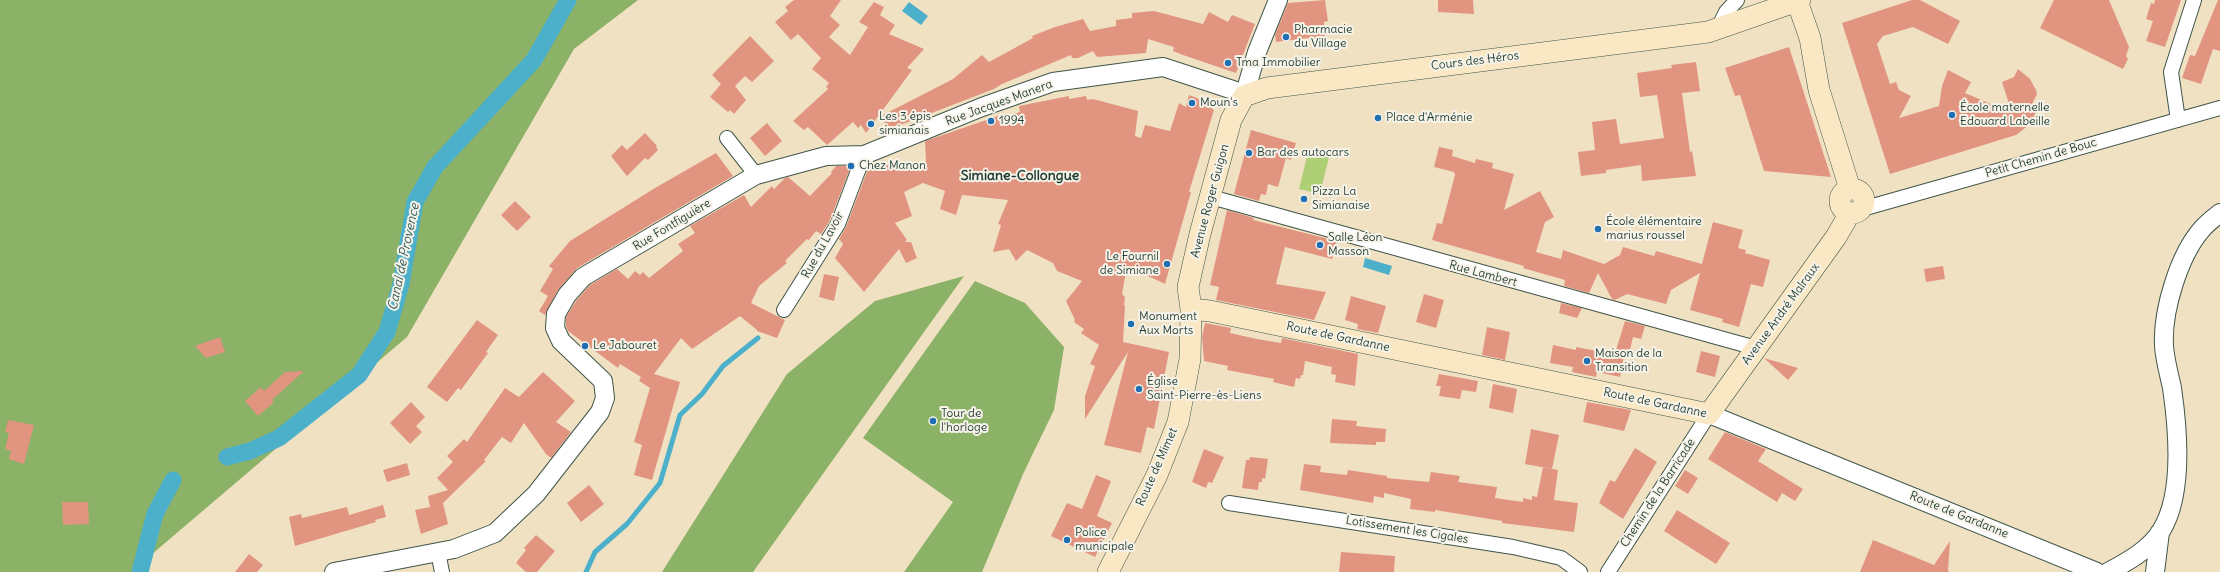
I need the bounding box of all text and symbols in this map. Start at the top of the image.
place label: Pharmacie du Village [1294,23,1352,51]
marker: Pharmacie du Village [1281,32,1291,42]
street label: Cours des Héros [1430,48,1520,74]
place label: Tma Immobilier [1236,56,1321,70]
marker: Tma Immobilier [1223,58,1233,68]
street label: Rue Jacques Manera [944,77,1054,129]
place label: Moun's [1200,96,1238,110]
marker: Moun's [1187,98,1197,108]
place label: École maternelle Edouard Labeille [1960,101,2050,129]
place label: Les 3 épis simianais [879,110,931,138]
marker: École maternelle Edouard Labeille [1947,110,1957,120]
place label: Place d'Arménie [1386,111,1473,125]
marker: Place d'Arménie [1373,113,1383,123]
place label: 1994 [999,114,1024,128]
marker: 1994 [986,116,996,126]
marker: Les 3 épis simianais [866,119,876,129]
street label: Petit Chemin de Bouc [1984,135,2098,181]
street label: Avenue Roger Guigon [1188,143,1232,259]
place label: Bar des autocars [1257,146,1349,160]
marker: Bar des autocars [1244,148,1254,158]
place label: Chez Manon [859,159,926,173]
marker: Chez Manon [846,161,856,171]
district label: Simiane-Collongue [961,168,1079,184]
place label: Pizza La Simianaise [1312,185,1370,213]
marker: Pizza La Simianaise [1299,194,1309,204]
street label: Rue Fontfiguière [630,196,714,254]
water label: Canal de Provence [385,202,423,312]
street label: Rue du Lavoir [799,209,847,281]
place label: École élémentaire marius roussel [1606,215,1702,243]
marker: École élémentaire marius roussel [1593,224,1603,234]
place label: Salle Léon Masson [1328,231,1383,259]
marker: Salle Léon Masson [1315,240,1325,250]
place label: Le Fournil de Simiane [1100,250,1159,278]
street label: Rue Lambert [1447,258,1519,290]
marker: Le Fournil de Simiane [1162,259,1172,269]
street label: Avenue André Malraux [1739,260,1823,368]
place label: Monument Aux Morts [1139,310,1197,338]
marker: Monument Aux Morts [1126,319,1136,329]
street label: Route de Gardanne [1285,319,1391,355]
place label: Le Jabouret [593,339,657,353]
marker: Le Jabouret [580,341,590,351]
place label: Maison de la Transition [1595,347,1662,375]
marker: Maison de la Transition [1582,356,1592,366]
place label: Église Saint-Pierre-ès-Liens [1147,375,1261,403]
marker: Église Saint-Pierre-ès-Liens [1134,384,1144,394]
street label: Route de Gardanne [1602,385,1708,421]
place label: Tour de l'horloge [941,407,987,435]
marker: Tour de l'horloge [928,416,938,426]
street label: Route de Mimet [1133,426,1181,508]
street label: Chemin de la Barricade [1618,436,1698,550]
street label: Route de Gardanne [1907,489,2011,541]
street label: Lotissement les Cigales [1345,513,1469,547]
place label: Police municipale [1075,526,1134,554]
marker: Police municipale [1062,535,1072,545]

